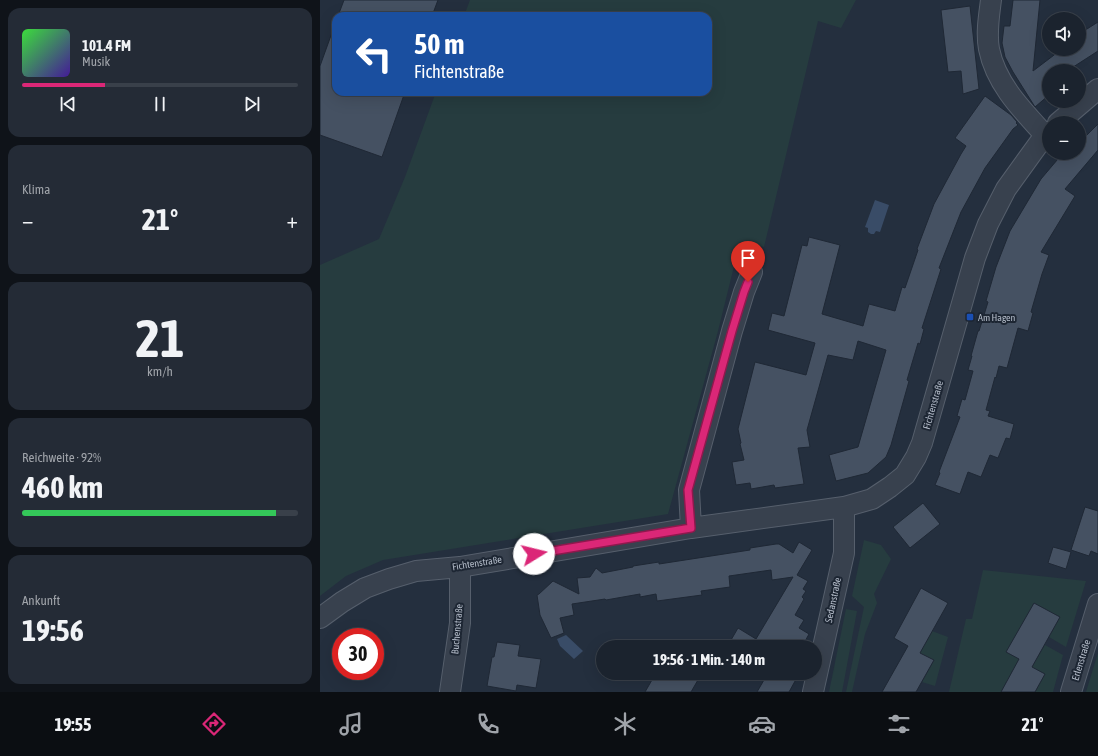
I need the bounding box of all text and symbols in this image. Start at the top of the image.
map controls [1042,12,1086,160]
button: sound [1042,12,1086,56]
icon: left [348,28,400,80]
text: 50 m [414,28,464,60]
text: 101.4 FM [82,37,131,54]
text: Musik [82,54,110,69]
text: Fichtenstraße [414,61,504,82]
button: + [1042,64,1086,108]
icon: previous [57,93,79,115]
icon: pause [149,93,171,115]
icon: next [241,93,263,115]
button: − [1042,116,1086,160]
text: Klima [22,182,50,197]
text: 21° [142,202,178,236]
text: − [22,207,33,233]
text: + [287,207,298,233]
pin [731,241,765,282]
icon: arrive [737,247,759,269]
text: 21 [136,308,184,368]
marker: Am Hagen [965,312,975,322]
place label: Am Hagen [978,312,1016,323]
text: km/h [147,364,173,379]
street label: Fichtenstraße [921,379,945,431]
text: Reichweite · 92% [22,450,101,465]
text: 460 km [22,470,103,504]
position arrow [513,533,555,575]
street label: Fichtenstraße [451,554,503,572]
street label: Sedanstraße [823,576,843,624]
text: Ankunft [22,593,60,608]
street label: Buchenstraße [449,603,465,655]
text: 19:56 [22,613,84,647]
speed limit sign: 30 [332,628,384,680]
street label: Erlenstraße [1070,638,1093,682]
text: 19:56 · 1 Min. · 140 m [653,651,765,668]
icon: directions [200,710,228,738]
icon: music [337,710,365,738]
icon: phone [474,710,502,738]
icon: climate [611,710,639,738]
icon: car [748,710,776,738]
icon: filters [885,710,913,738]
text: 19:55 [54,714,91,735]
text: 21° [1022,714,1044,735]

